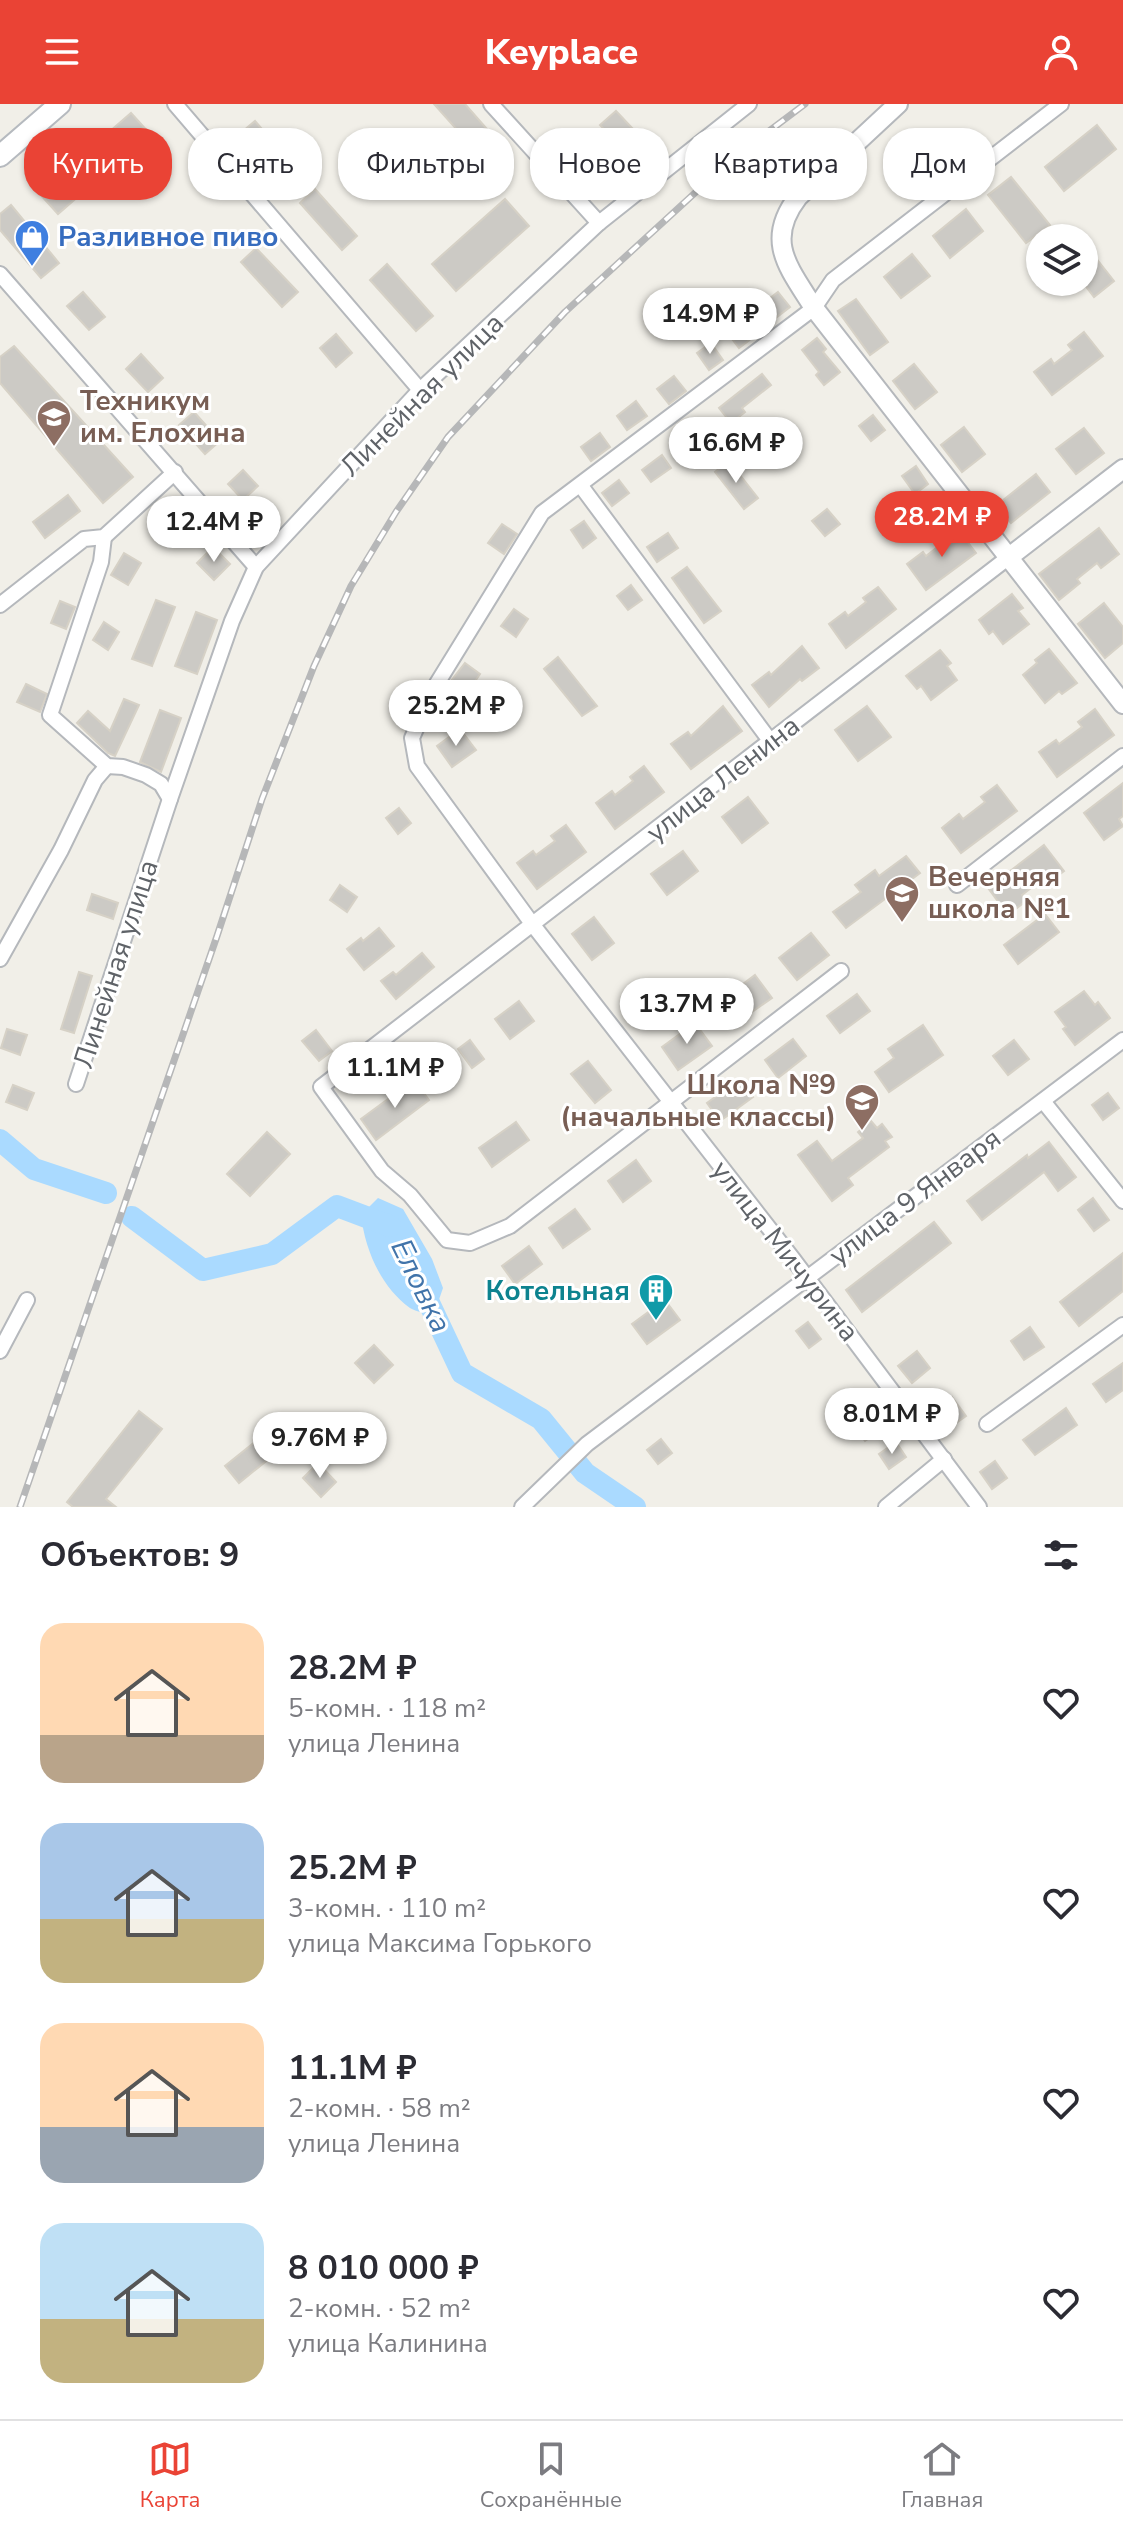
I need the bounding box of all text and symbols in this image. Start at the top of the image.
text: Keyplace [485,28,638,77]
icon: menu [40,30,84,74]
icon: person [1039,30,1083,74]
chip: Купить [24,128,172,200]
chip: Снять [188,128,322,200]
chip: Фильтры [338,128,514,200]
chip: Новое [530,128,669,200]
chip: Квартира [685,128,867,200]
chip: Дом [883,128,995,200]
shop icon: Разливное пиво [13,218,51,268]
place label: Разливное пиво [58,218,279,256]
map controls [1026,224,1098,296]
button: layers [1026,224,1098,296]
pin: 14.9M ₽ [636,288,784,356]
text: 14.9M ₽ [661,296,759,331]
street label: Линейная улица [332,305,512,485]
place label: Техникум им. Елохина [80,382,246,452]
school or university icon: Техникум им. Елохина [35,398,73,448]
pin: 16.6M ₽ [662,417,810,485]
text: 16.6M ₽ [687,425,785,460]
pin: 28.2M ₽ [868,491,1016,559]
pin: 12.4M ₽ [140,496,288,564]
text: 28.2M ₽ [893,499,991,534]
text: 12.4M ₽ [165,504,263,539]
pin: 25.2M ₽ [382,680,530,748]
text: 25.2M ₽ [407,688,505,723]
street label: улица Ленина [638,707,808,851]
street label: Линейная улица [64,855,168,1073]
place label: Вечерняя школа №1 [928,858,1071,928]
school or university icon: Вечерняя школа №1 [883,874,921,924]
pin: 13.7M ₽ [613,978,761,1046]
text: 13.7M ₽ [638,986,736,1021]
pin: 11.1M ₽ [321,1042,469,1110]
text: 11.1M ₽ [346,1050,444,1085]
place label: Школа №9 (начальные классы) [560,1066,836,1136]
school or university icon: Школа №9 (начальные классы) [843,1082,881,1132]
street label: улица 9 Января [821,1120,1009,1274]
street label: улица Мичурина [702,1153,868,1349]
water label: Еловка [381,1232,461,1340]
place label: Котельная [485,1272,630,1310]
building icon: Котельная [637,1272,675,1322]
pin: 8.01M ₽ [818,1388,966,1456]
text: 8.01M ₽ [843,1396,941,1431]
pin: 9.76M ₽ [246,1412,394,1480]
text: 9.76M ₽ [271,1420,369,1455]
text: Объектов: 9 [40,1532,239,1578]
icon: filters [1039,1533,1083,1577]
text: 28.2M ₽ [288,1645,417,1691]
icon: home [104,1655,200,1751]
icon: heart [1039,1681,1083,1725]
text: 5-комн. · 118 m² [288,1691,486,1726]
text: улица Ленина [288,1726,460,1761]
text: 25.2M ₽ [288,1845,417,1891]
icon: home [104,1855,200,1951]
icon: heart [1039,1881,1083,1925]
text: 3-комн. · 110 m² [288,1891,486,1926]
text: улица Максима Горького [288,1926,592,1961]
text: 11.1M ₽ [288,2045,417,2091]
icon: home [104,2055,200,2151]
icon: heart [1039,2081,1083,2125]
text: 2-комн. · 58 m² [288,2091,471,2126]
text: улица Ленина [288,2126,460,2161]
text: 8 010 000 ₽ [288,2245,479,2291]
icon: home [104,2255,200,2351]
icon: heart [1039,2281,1083,2325]
text: 2-комн. · 52 m² [288,2291,471,2326]
text: улица Калинина [288,2326,488,2361]
tab: Карта [140,2437,200,2515]
tab: Сохранённые [480,2437,622,2515]
tab: Главная [901,2437,983,2515]

